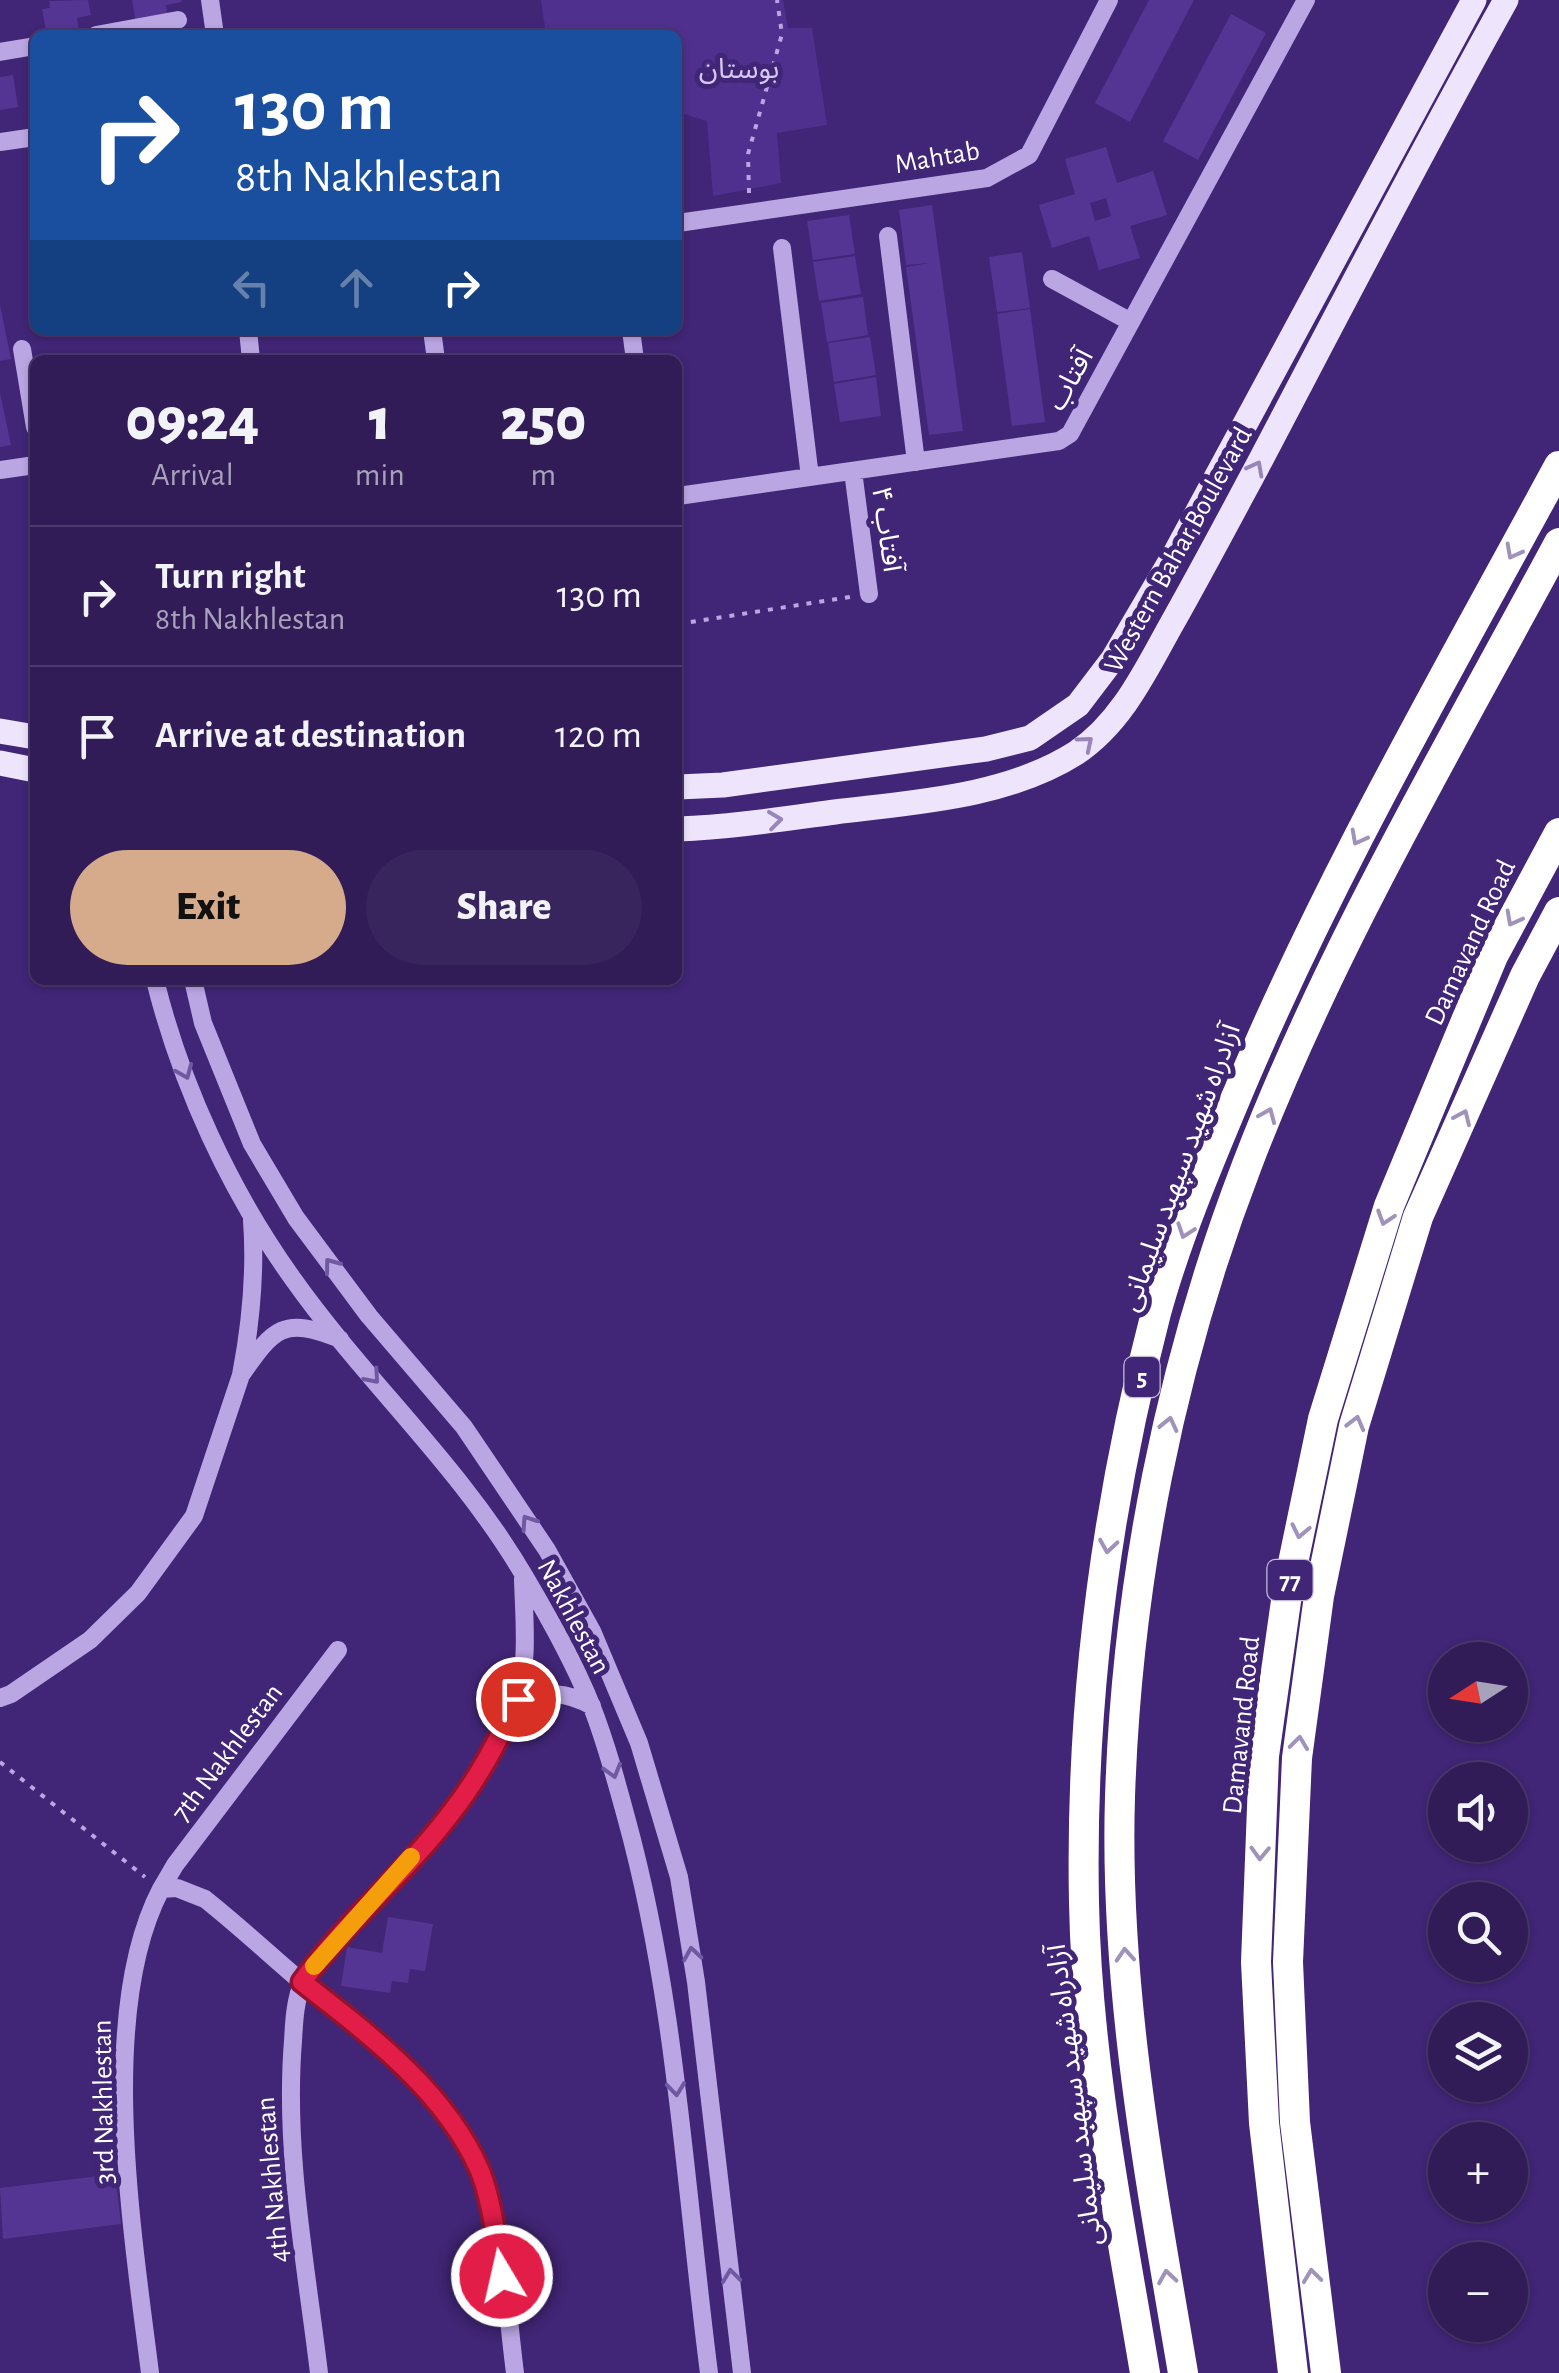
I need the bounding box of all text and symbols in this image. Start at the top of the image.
park label: بوستان [699,56,779,85]
icon: right [70,70,200,200]
text: 130 m [235,73,394,143]
street label: Mahtab [893,137,982,179]
text: 8th Nakhlestan [235,155,502,200]
icon: left [224,260,279,315]
icon: ahead [329,260,384,315]
icon: right [434,260,489,315]
street label: آفتاب [1041,342,1100,415]
text: 09:24 [126,391,259,451]
text: 1 [369,391,391,451]
text: 250 [500,391,586,451]
street label: Western Bahar Boulevard [1100,423,1258,677]
text: Arrival [151,459,234,491]
text: min [355,459,405,491]
text: m [531,459,556,491]
one-way arrow [1244,461,1263,479]
street label: آفتاب ۴ [866,484,908,576]
one-way arrow [1505,541,1525,559]
text: Turn right [155,558,305,596]
icon: right [70,569,125,624]
text: 130 m [557,577,642,615]
text: 8th Nakhlestan [155,603,345,635]
icon: arrive [70,709,125,764]
text: Arrive at destination [155,717,466,755]
text: 120 m [555,717,642,755]
one-way arrow [1075,737,1093,755]
one-way arrow [767,810,783,831]
one-way arrow [1351,828,1371,846]
button: Exit [70,850,346,965]
button: Share [366,850,642,965]
street label: Damavand Road [1420,856,1521,1030]
one-way arrow [1506,909,1525,927]
street label: آزادراه شهید سپهبد سلیمانی [1114,1018,1249,1316]
one-way arrow [173,1062,193,1080]
one-way arrow [1256,1107,1276,1125]
one-way arrow [1451,1109,1471,1127]
one-way arrow [1377,1208,1397,1225]
one-way arrow [1176,1221,1197,1238]
one-way arrow [325,1258,342,1276]
road number: 5 [1124,1357,1160,1397]
one-way arrow [362,1365,380,1383]
one-way arrow [1157,1415,1178,1432]
one-way arrow [1344,1415,1365,1432]
one-way arrow [522,1515,540,1534]
one-way arrow [1290,1522,1311,1539]
one-way arrow [1098,1538,1119,1554]
street label: Nakhlestan [532,1555,615,1679]
road number: 77 [1268,1560,1312,1600]
street label: Damavand Road [1219,1635,1265,1816]
north arrow [1428,1642,1528,1742]
map controls [1428,1642,1528,2342]
pin [476,1657,561,1742]
icon: arrive [491,1672,546,1727]
street label: 7th Nakhlestan [167,1679,288,1827]
one-way arrow [1288,1735,1309,1751]
one-way arrow [601,1761,622,1778]
button: sound [1428,1762,1528,1862]
one-way arrow [1250,1845,1271,1861]
button: search [1428,1882,1528,1982]
street label: آزادراه شهید سپهبد سلیمانی [1041,1940,1110,2247]
one-way arrow [682,1945,703,1962]
one-way arrow [1115,1946,1136,1962]
button: layers [1428,2002,1528,2102]
street label: 3rd Nakhlestan [89,2019,119,2185]
one-way arrow [665,2081,686,2097]
street label: 4th Nakhlestan [252,2096,294,2264]
button: + [1428,2122,1528,2222]
position arrow [450,2224,554,2328]
button: − [1428,2242,1528,2342]
one-way arrow [721,2268,742,2284]
one-way arrow [1302,2268,1323,2284]
one-way arrow [1157,2269,1178,2285]

